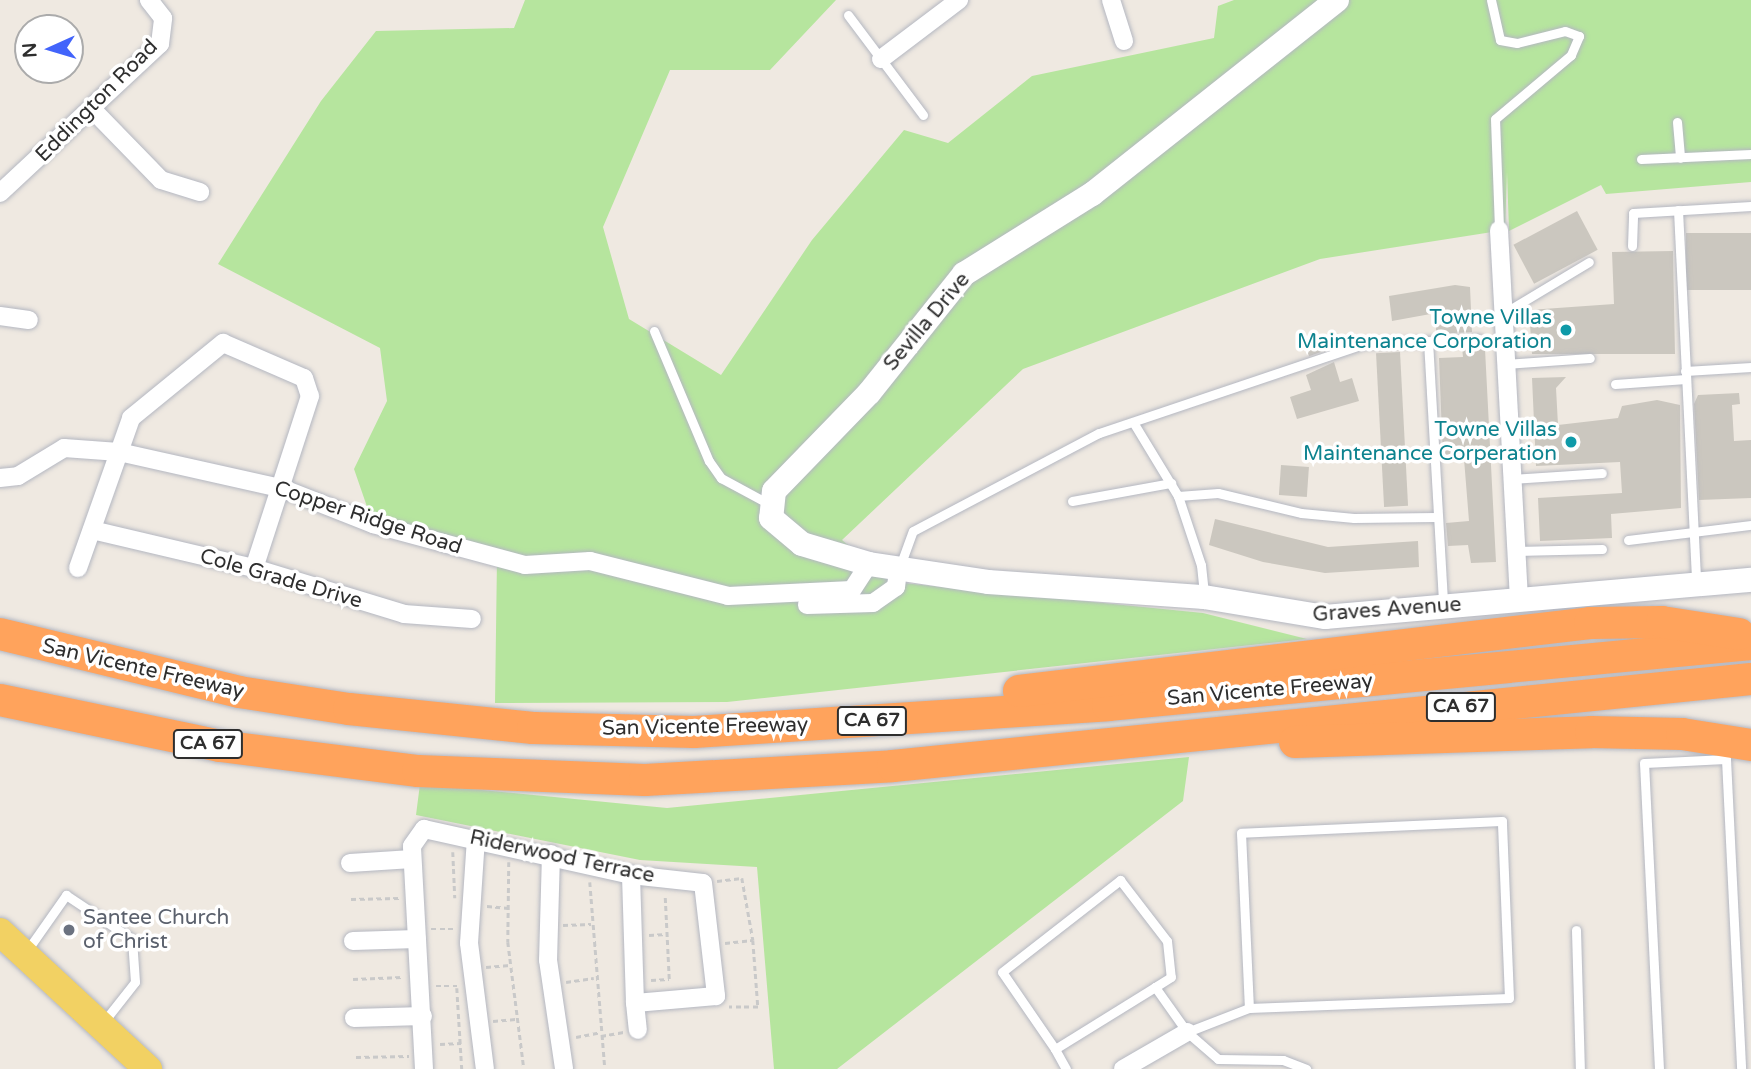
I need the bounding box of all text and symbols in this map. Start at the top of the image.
north arrow [14,14,84,84]
street label: Eddington Road [31,35,163,167]
text: N [19,42,42,59]
street label: Sevilla Drive [879,268,975,376]
place label: Towne Villas Maintenance Corporation [1297,305,1552,355]
marker: Towne Villas Maintenance Corporation [1558,322,1574,338]
place label: Towne Villas Maintenance Corperation [1303,417,1557,467]
marker: Towne Villas Maintenance Corperation [1563,434,1579,450]
street label: Copper Ridge Road [271,476,465,560]
street label: Cole Grade Drive [197,544,365,614]
street label: Graves Avenue [1312,592,1462,628]
street label: San Vicente Freeway [40,634,246,704]
street label: San Vicente Freeway [1166,668,1374,712]
road number: CA 67 [1424,692,1498,722]
road number: CA 67 [835,706,909,736]
street label: San Vicente Freeway [602,713,808,741]
road number: CA 67 [171,729,245,760]
street label: Riderwood Terrace [467,825,657,889]
place label: Santee Church of Christ [83,905,229,955]
marker: Santee Church of Christ [61,922,77,938]

